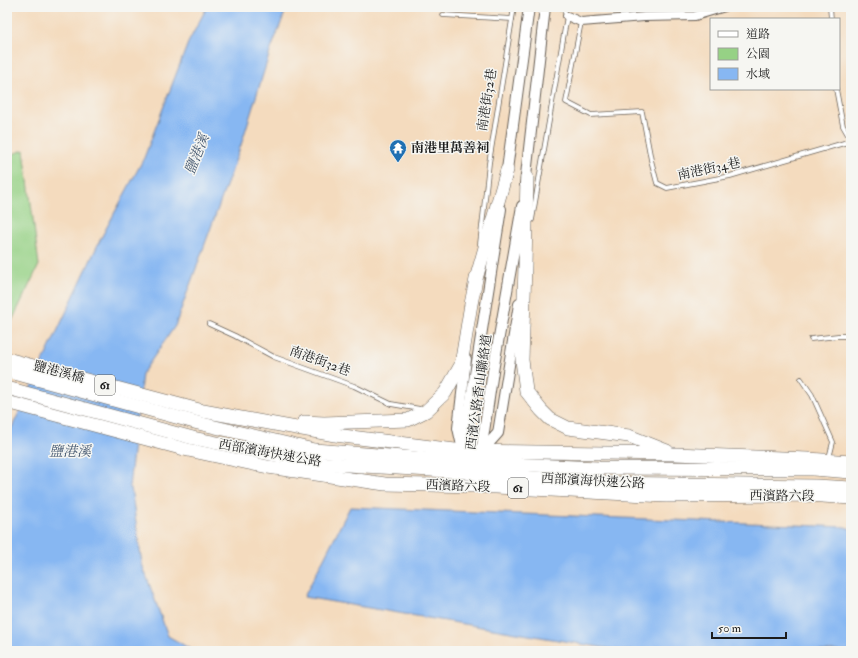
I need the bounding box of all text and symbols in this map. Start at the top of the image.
legend [710,18,840,90]
text: 道路 [746,27,770,42]
text: 公園 [746,47,770,62]
street label: 南港街32巷 [474,67,500,133]
text: 水域 [746,67,770,82]
water label: 鹽港溪 [181,129,213,177]
temple icon: 南港里萬善祠 [388,138,408,163]
place label: 南港里萬善祠 [411,140,489,156]
street label: 南港街34巷 [676,155,742,183]
street label: 西濱公路香山聯絡道 [463,333,495,451]
street label: 南港街32巷 [287,343,353,379]
street label: 鹽港溪橋 [32,358,86,386]
road number: 61 [95,375,115,395]
street label: 西部濱海快速公路 [217,436,323,470]
water label: 鹽港溪 [49,443,93,460]
street label: 西部濱海快速公路 [541,470,645,492]
street label: 西濱路六段 [425,477,491,495]
road number: 61 [508,478,528,498]
street label: 西濱路六段 [749,487,815,505]
scale bar [712,614,786,640]
text: 50 m [718,621,742,636]

